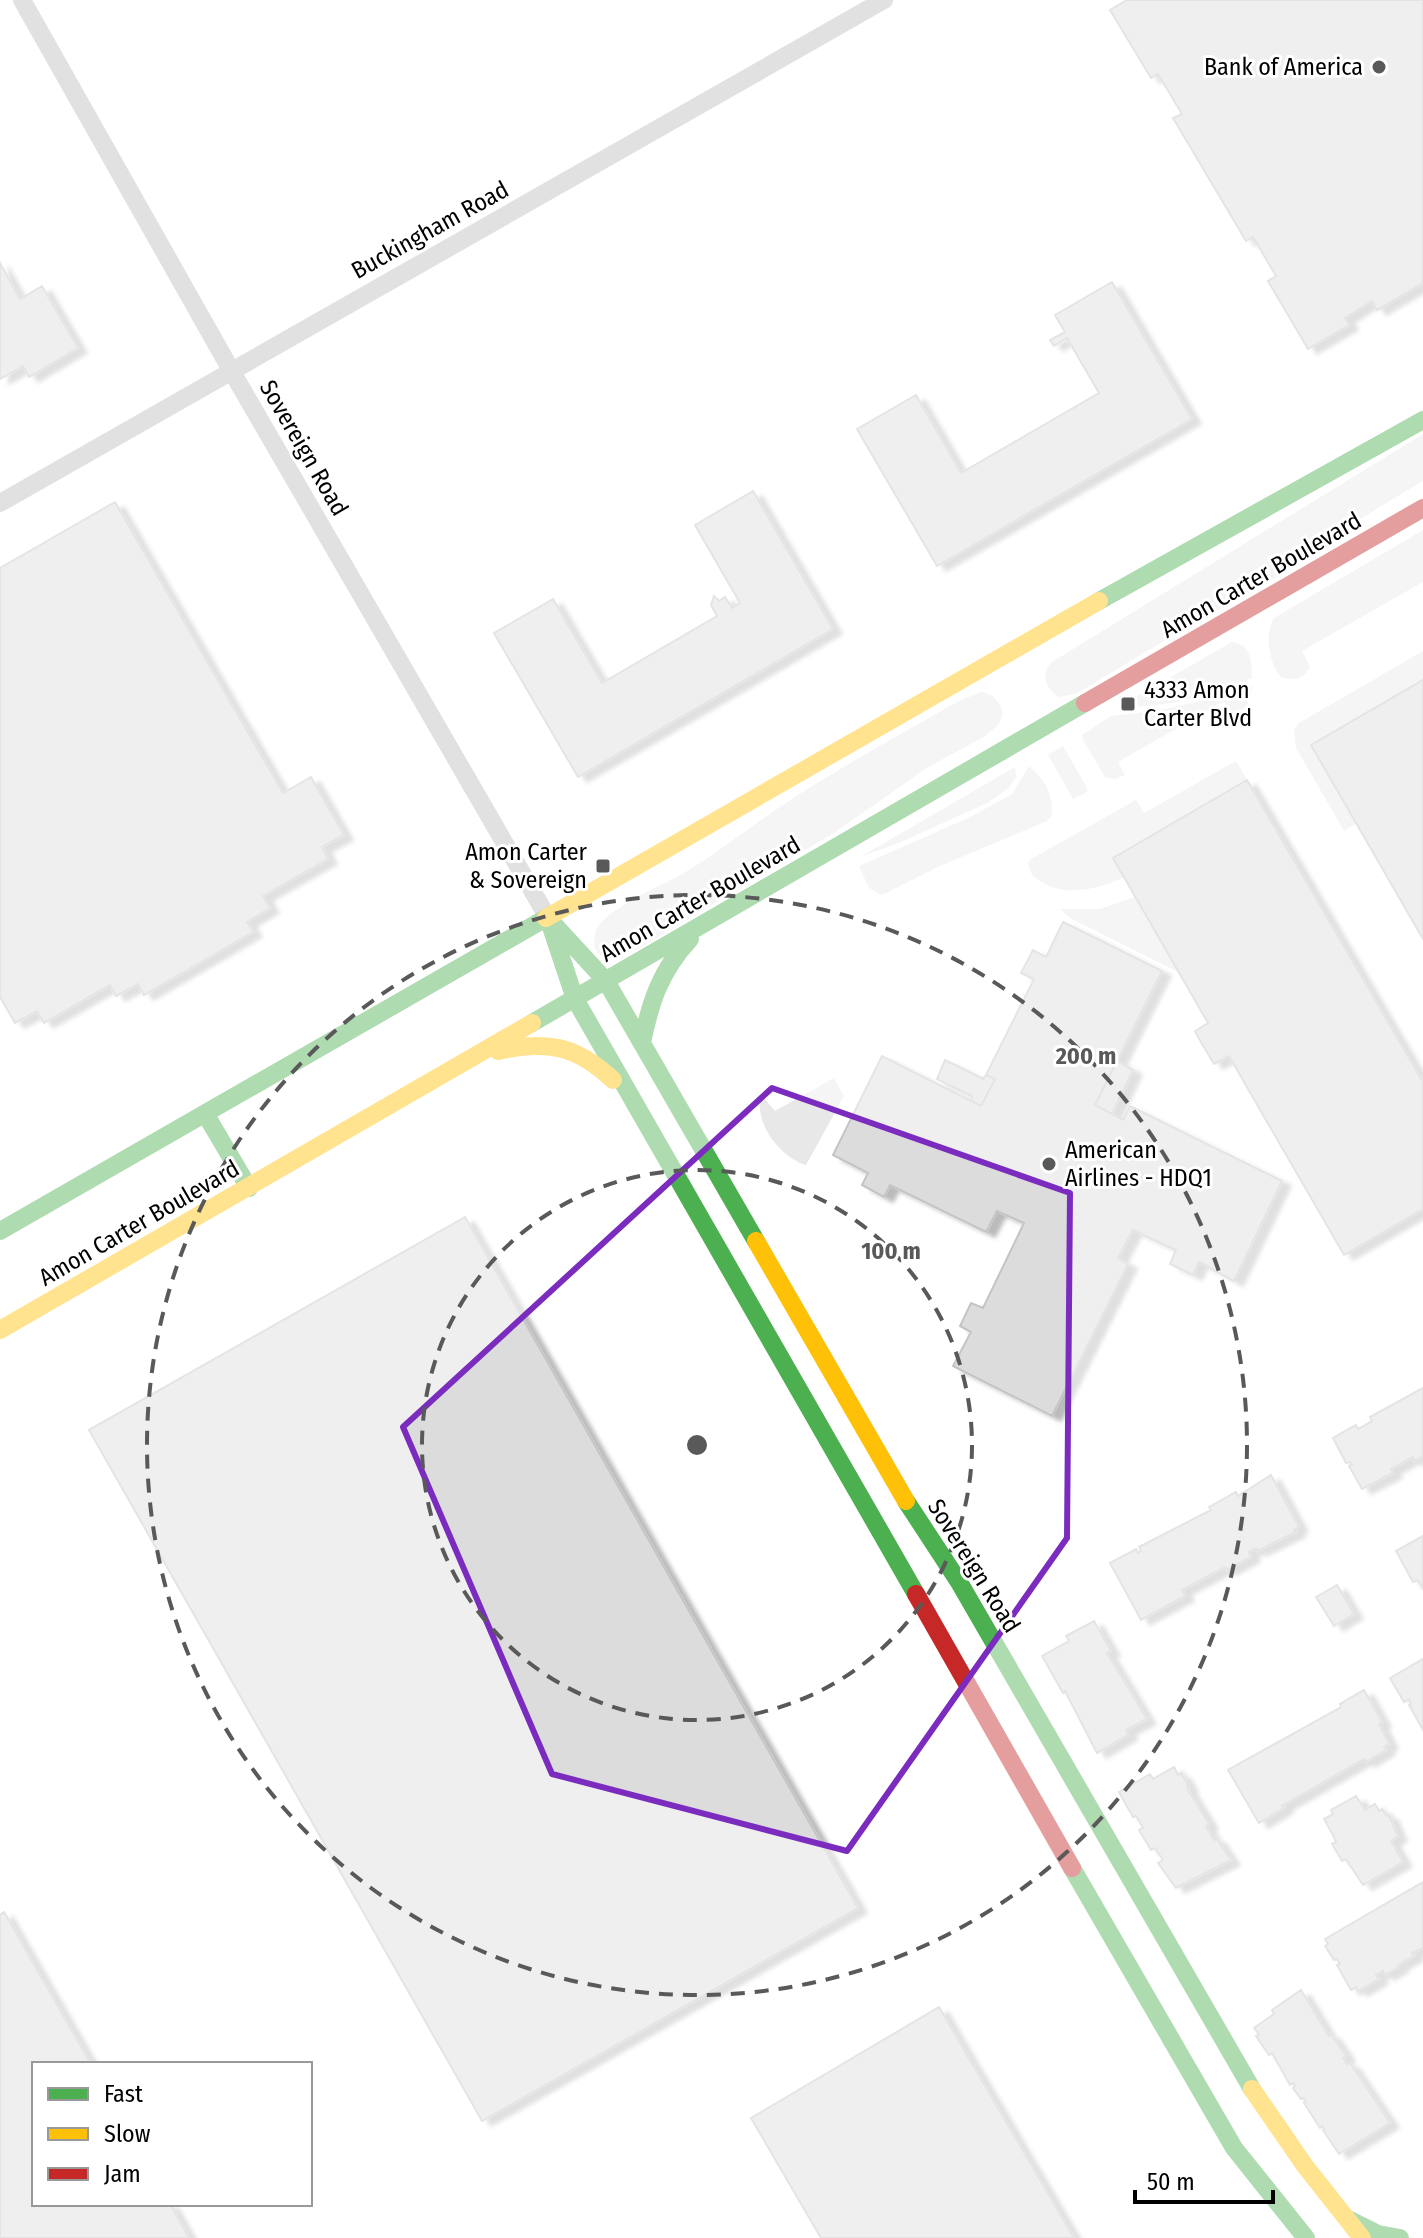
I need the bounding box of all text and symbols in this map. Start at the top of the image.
place label: Bank of America [1204,53,1363,81]
marker: Bank of America [1370,58,1388,76]
street label: Buckingham Road [347,175,513,285]
street label: Sovereign Road [254,375,354,521]
street label: Amon Carter Boulevard [1156,506,1366,644]
place label: 4333 Amon Carter Blvd [1144,676,1252,732]
marker: 4333 Amon Carter Blvd [1119,695,1137,713]
street label: Amon Carter Boulevard [595,830,805,968]
place label: Amon Carter & Sovereign [465,838,588,894]
marker: Amon Carter & Sovereign [594,857,612,875]
text: 200 m [1055,1042,1116,1070]
place label: American Airlines - HDQ1 [1065,1136,1212,1192]
street label: Amon Carter Boulevard [34,1154,244,1292]
marker: American Airlines - HDQ1 [1040,1155,1058,1173]
text: 100 m [861,1237,921,1265]
centre of rings [683,1431,711,1459]
street label: Sovereign Road [922,1494,1026,1638]
legend [32,2062,312,2206]
text: Fast [104,2080,143,2108]
text: Slow [104,2120,151,2148]
scale bar [1135,2154,1273,2204]
text: Jam [104,2160,141,2188]
text: 50 m [1147,2168,1195,2196]

